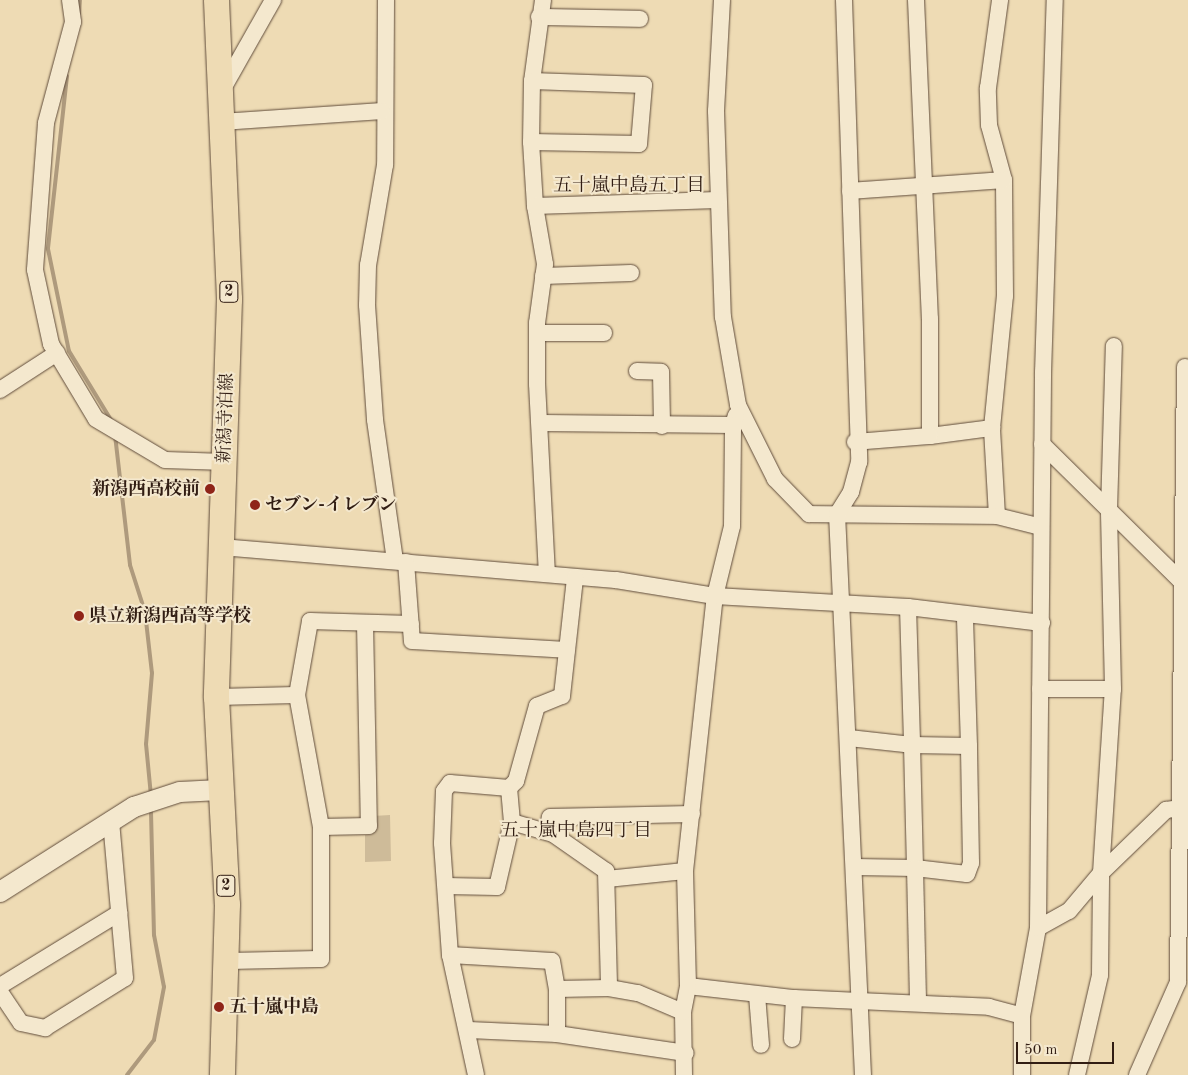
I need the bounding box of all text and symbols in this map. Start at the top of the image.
district label: 五十嵐中島五丁目 [553,176,705,198]
road number: 2 [219,278,239,306]
street label: 新潟寺泊線 [214,373,238,463]
place label: 新潟西高校前 [92,478,200,500]
marker: 新潟西高校前 [204,483,216,495]
place label: セブン-イレブン [265,494,398,516]
marker: セブン-イレブン [249,499,261,511]
place label: 県立新潟西高等学校 [89,605,251,627]
marker: 県立新潟西高等学校 [73,610,85,622]
district label: 五十嵐中島四丁目 [500,821,652,843]
road number: 2 [216,872,236,899]
place label: 五十嵐中島 [229,996,319,1018]
marker: 五十嵐中島 [213,1001,225,1013]
scale bar [1018,1032,1116,1064]
text: 50 m [1024,1043,1058,1058]

